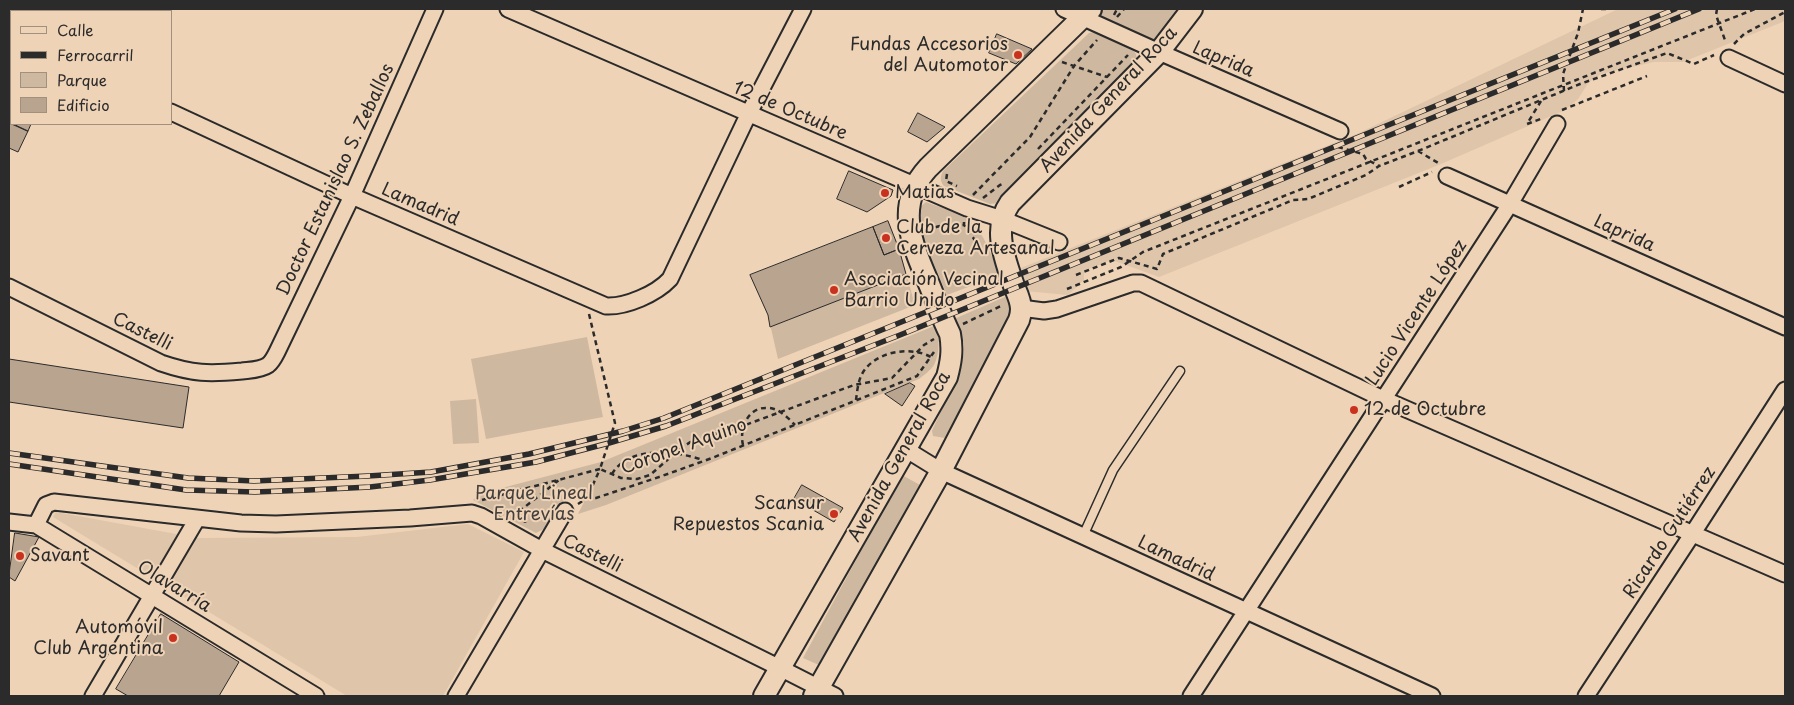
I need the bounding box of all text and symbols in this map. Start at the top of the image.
legend [10,10,172,125]
text: Calle [57,18,94,41]
street label: Avenida General Roca [1036,23,1182,177]
place label: Fundas Accesorios del Automotor [850,34,1008,76]
street label: Laprida [1189,37,1257,83]
text: Ferrocarril [57,43,134,66]
marker: Fundas Accesorios del Automotor [1012,49,1024,61]
street label: Doctor Estanislao S. Zeballos [273,61,399,299]
text: Parque [57,68,107,91]
street label: 12 de Octubre [729,77,851,145]
text: Edificio [57,93,110,116]
street label: Lamadrid [378,179,462,231]
place label: Matias [895,182,954,204]
marker: Matias [879,187,891,199]
street label: Laprida [1590,211,1658,257]
place label: Club de la Cerveza Artesanal [896,217,1055,260]
marker: Club de la Cerveza Artesanal [880,232,892,244]
street label: Lucio Vicente López [1362,236,1472,390]
place label: Asociación Vecinal Barrio Unido [844,269,1004,312]
marker: Asociación Vecinal Barrio Unido [828,284,840,296]
street label: Castelli [109,308,175,356]
street label: Avenida General Roca [844,368,956,546]
place label: 12 de Octubre [1364,399,1486,421]
marker: 12 de Octubre [1348,404,1360,416]
street label: Coronel Aquino [618,414,750,480]
street label: Ricardo Gutiérrez [1619,463,1721,603]
park label: Parque Lineal Entrevías [475,483,593,526]
place label: Scansur Repuestos Scania [673,493,824,536]
marker: Scansur Repuestos Scania [828,508,840,520]
street label: Castelli [559,530,625,578]
street label: Lamadrid [1134,532,1218,586]
place label: Savant [30,545,90,567]
marker: Savant [14,550,26,562]
street label: Olavarría [133,557,215,617]
place label: Automóvil Club Argentina [33,617,163,660]
marker: Automóvil Club Argentina [167,632,179,644]

